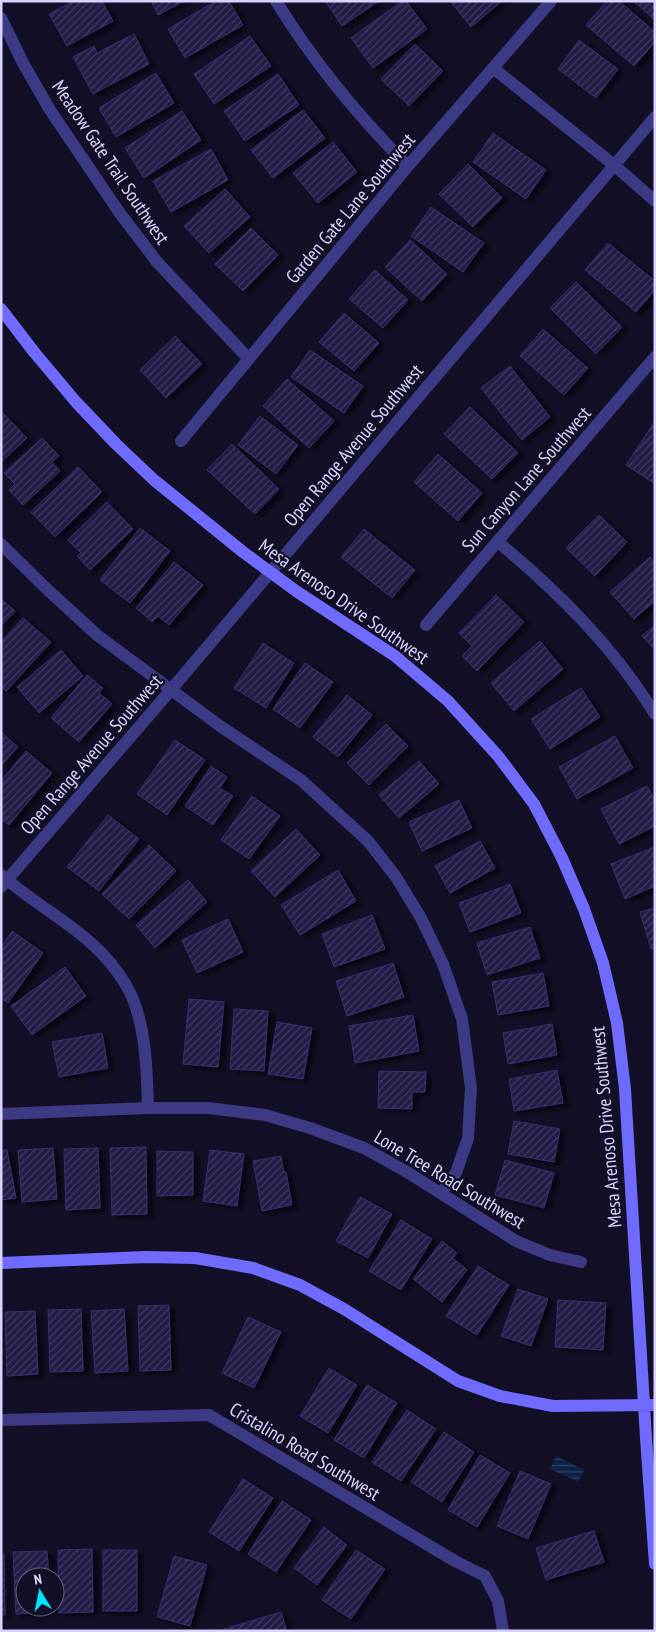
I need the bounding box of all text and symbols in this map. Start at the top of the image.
street label: Meadow Gate Trail Southwest [47,75,175,249]
street label: Garden Gate Lane Southwest [280,127,420,288]
street label: Open Range Avenue Southwest [278,358,428,531]
street label: Sun Canyon Lane Southwest [456,401,596,557]
street label: Mesa Arenoso Drive Southwest [254,533,434,669]
street label: Open Range Avenue Southwest [15,668,168,839]
street label: Mesa Arenoso Drive Southwest [585,1025,627,1229]
street label: Lone Tree Road Southwest [370,1124,530,1234]
street label: Cristalino Road Southwest [225,1397,385,1506]
north arrow [15,1567,65,1617]
text: N [32,1570,43,1589]

